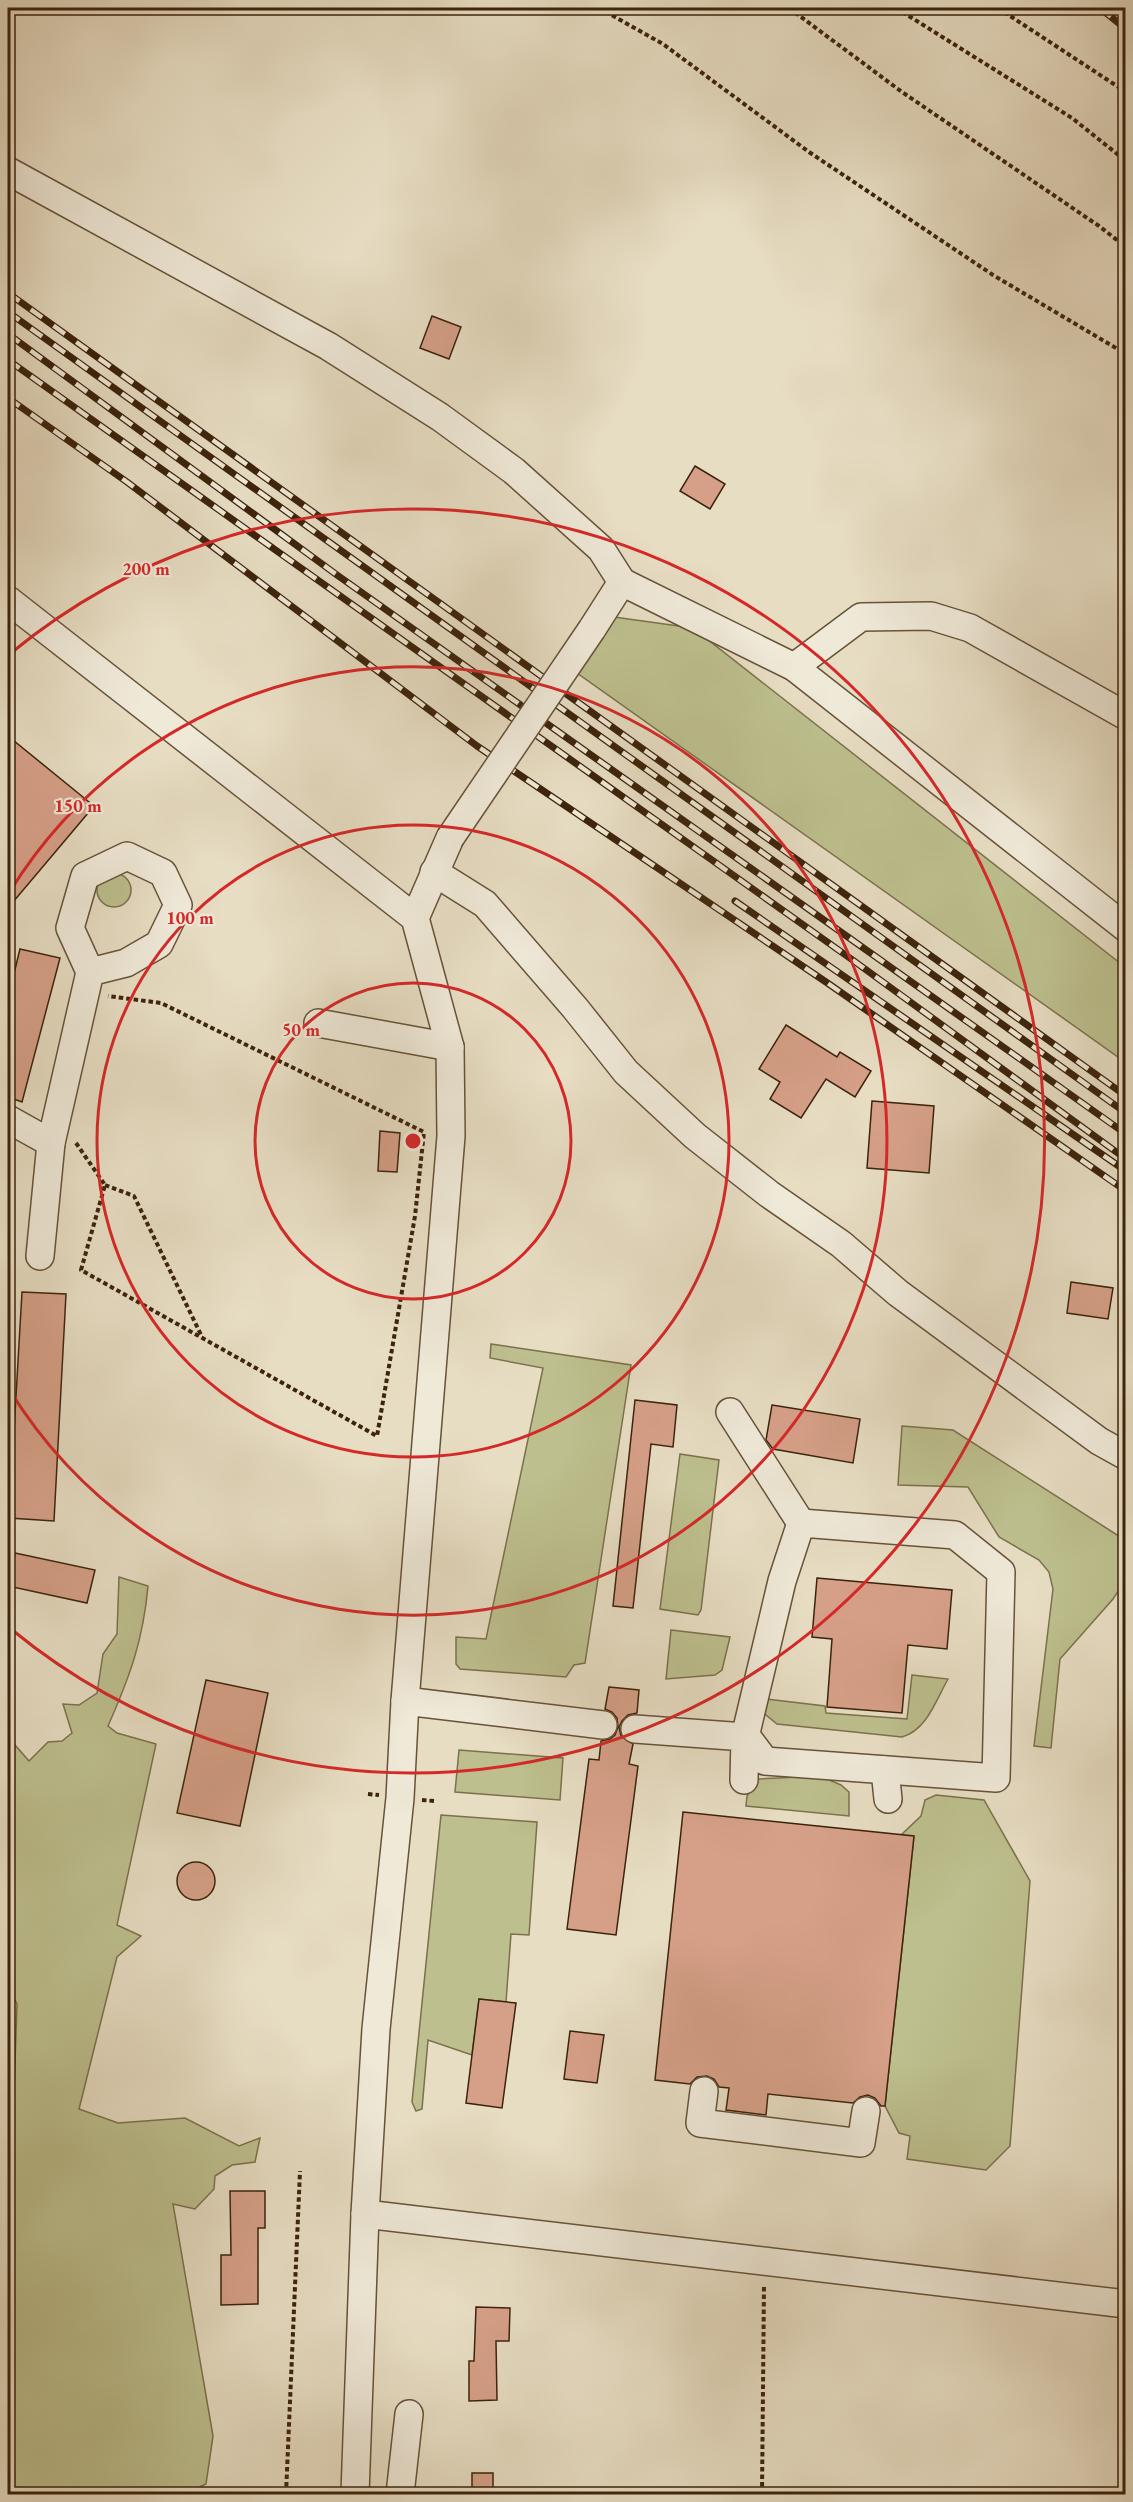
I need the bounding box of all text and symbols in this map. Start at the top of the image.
text: 200 m [122,557,170,580]
text: 150 m [54,794,102,817]
text: 100 m [166,906,214,929]
text: 50 m [282,1018,320,1041]
centre of rings [403,1131,423,1151]

